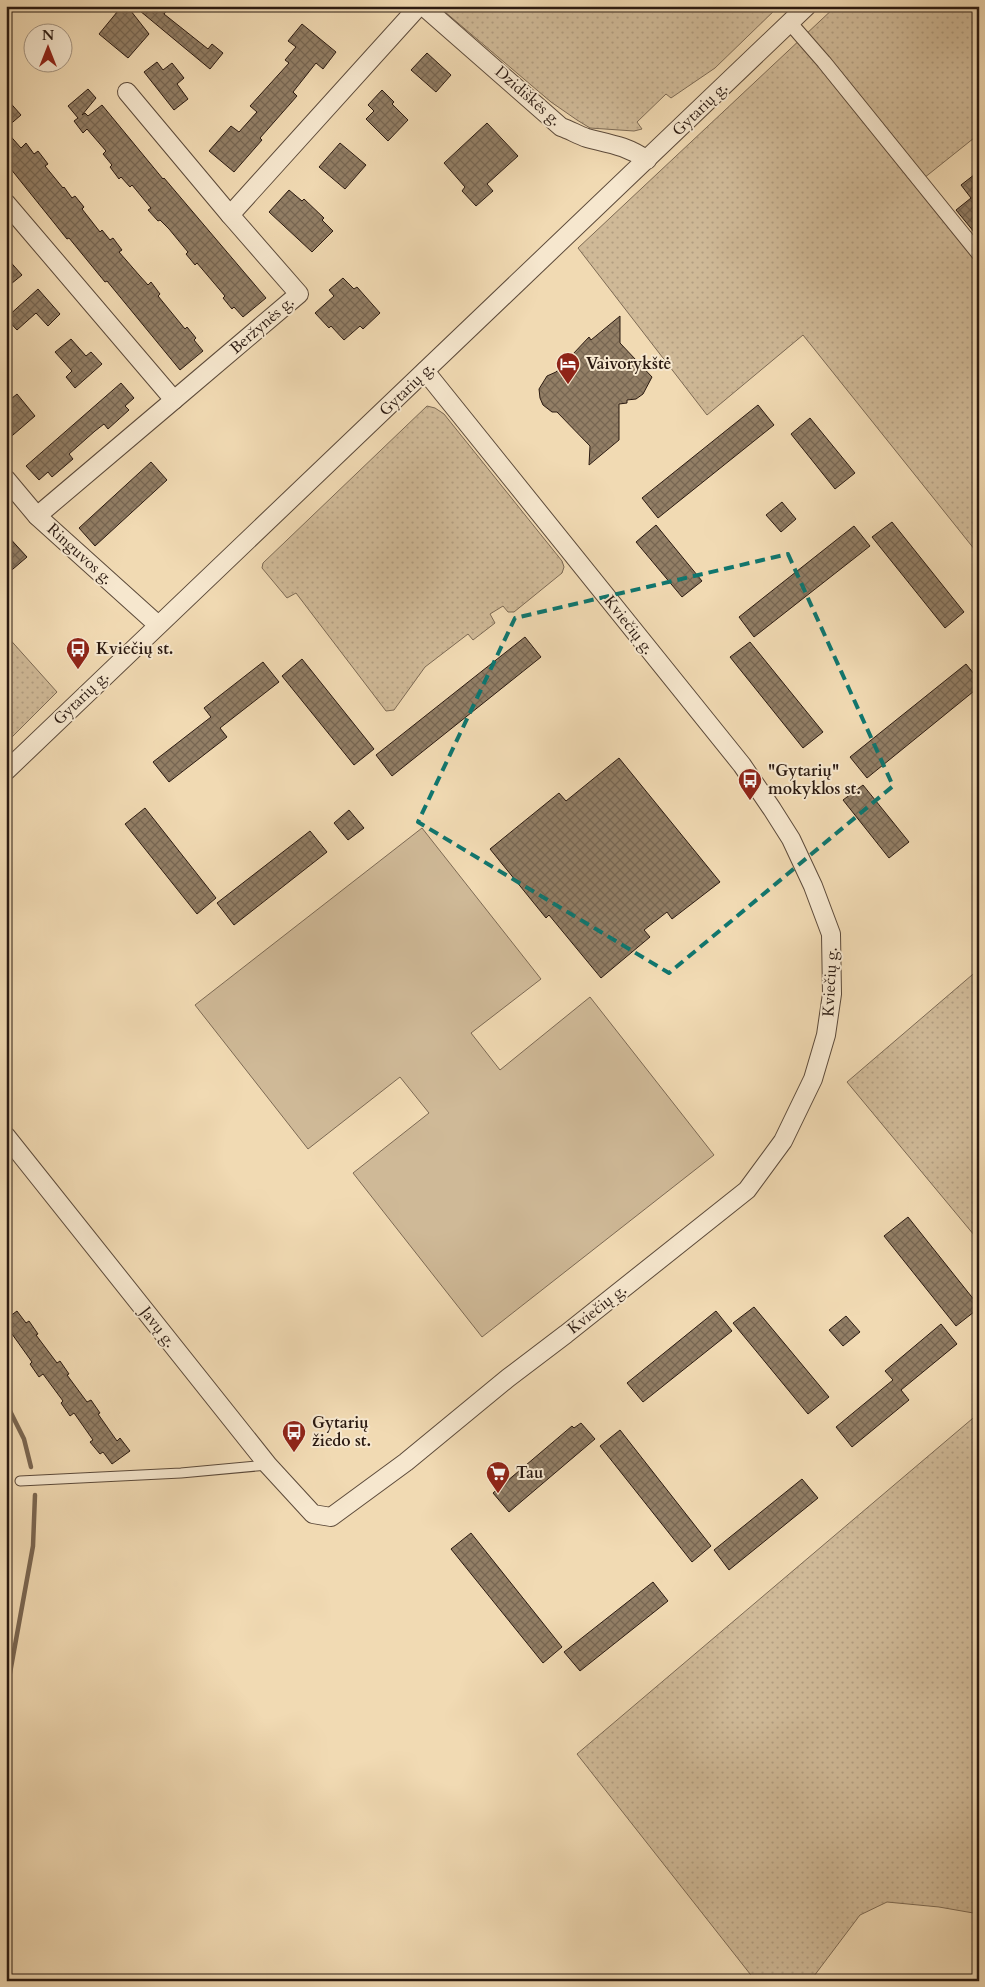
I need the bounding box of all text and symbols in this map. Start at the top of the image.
north arrow [22,22,72,72]
text: N [42,26,54,45]
street label: Dzidiškės g. [490,61,566,131]
street label: Gytarių g. [667,77,733,141]
street label: Beržynės g. [225,291,299,359]
hotel icon: Vaivorykštė [555,351,581,385]
place label: Vaivorykštė [586,353,672,375]
street label: Gytarių g. [374,357,440,421]
street label: Ringuvos g. [42,518,118,590]
street label: Kviečių g. [599,591,659,659]
bus stop icon: Kviečių st. [65,636,91,670]
place label: Kviečių st. [96,638,174,660]
street label: Gytarių g. [48,666,114,730]
place label: "Gytarių" mokyklos st. [768,760,861,800]
bus stop icon: "Gytarių" mokyklos st. [737,767,763,801]
street label: Kviečių g. [817,947,843,1017]
street label: Kviečių g. [563,1279,631,1339]
street label: Javų g. [134,1300,181,1352]
place label: Gytarių žiedo st. [312,1412,371,1452]
bus stop icon: Gytarių žiedo st. [281,1419,307,1453]
supermarket icon: Tau [485,1460,511,1494]
place label: Tau [516,1462,543,1484]

